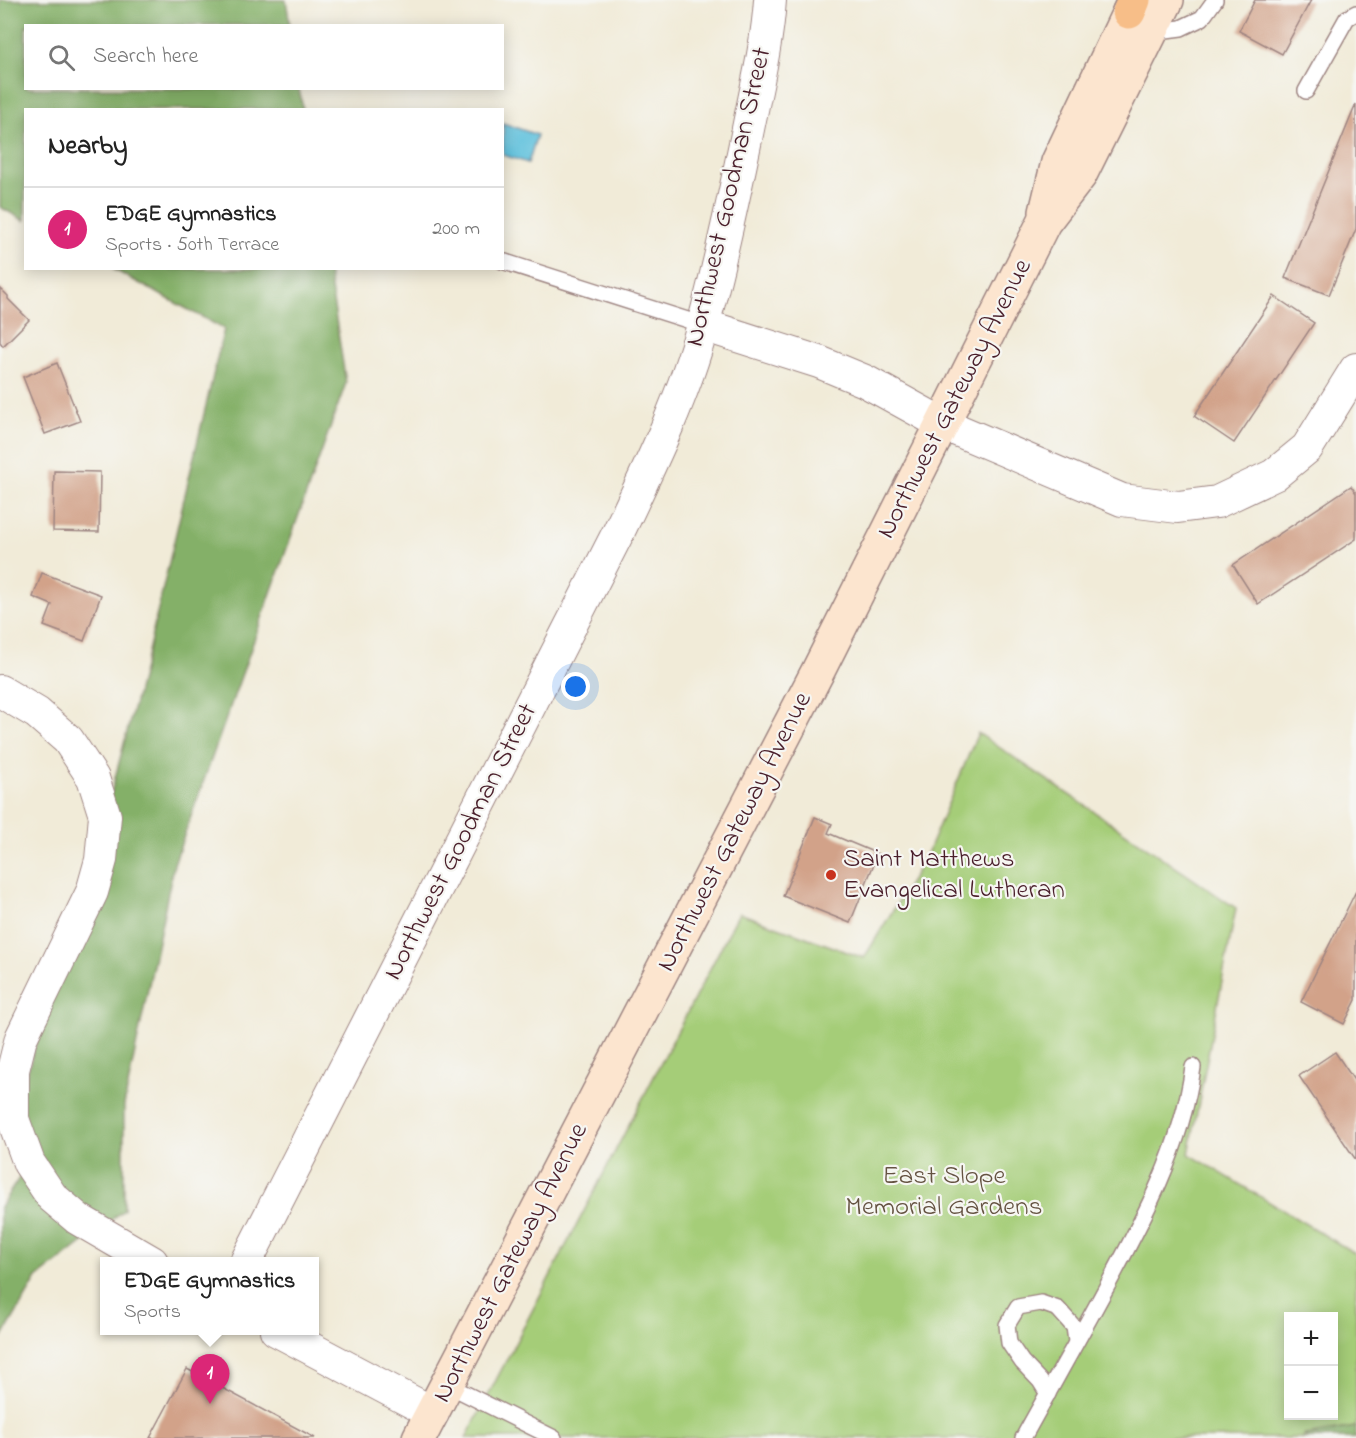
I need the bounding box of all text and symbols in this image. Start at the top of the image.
search box [24,24,504,90]
icon: search [45,41,78,74]
text: Search here [93,41,198,73]
street label: Northwest Goodman Street [676,44,782,350]
text: Nearby [48,128,127,166]
text: EDGE Gymnastics [105,199,276,231]
text: 1 [64,215,71,244]
text: 200 m [432,215,480,244]
text: Sports · 50th Terrace [105,231,279,260]
street label: Northwest Gateway Avenue [867,252,1043,546]
your location [561,672,590,701]
street label: Northwest Gateway Avenue [647,685,823,979]
street label: Northwest Goodman Street [374,697,548,987]
place label: Saint Matthews Evangelical Lutheran [843,840,1065,910]
marker: Saint Matthews Evangelical Lutheran [824,868,838,882]
street label: Northwest Gateway Avenue [423,1116,599,1410]
park label: East Slope Memorial Gardens [846,1157,1042,1227]
popup [100,1257,319,1335]
text: EDGE Gymnastics [124,1266,295,1298]
text: Sports [124,1298,181,1327]
map controls [1284,1312,1338,1420]
button: + [1284,1312,1338,1366]
pin: 1 [190,1354,230,1404]
button: − [1284,1366,1338,1420]

